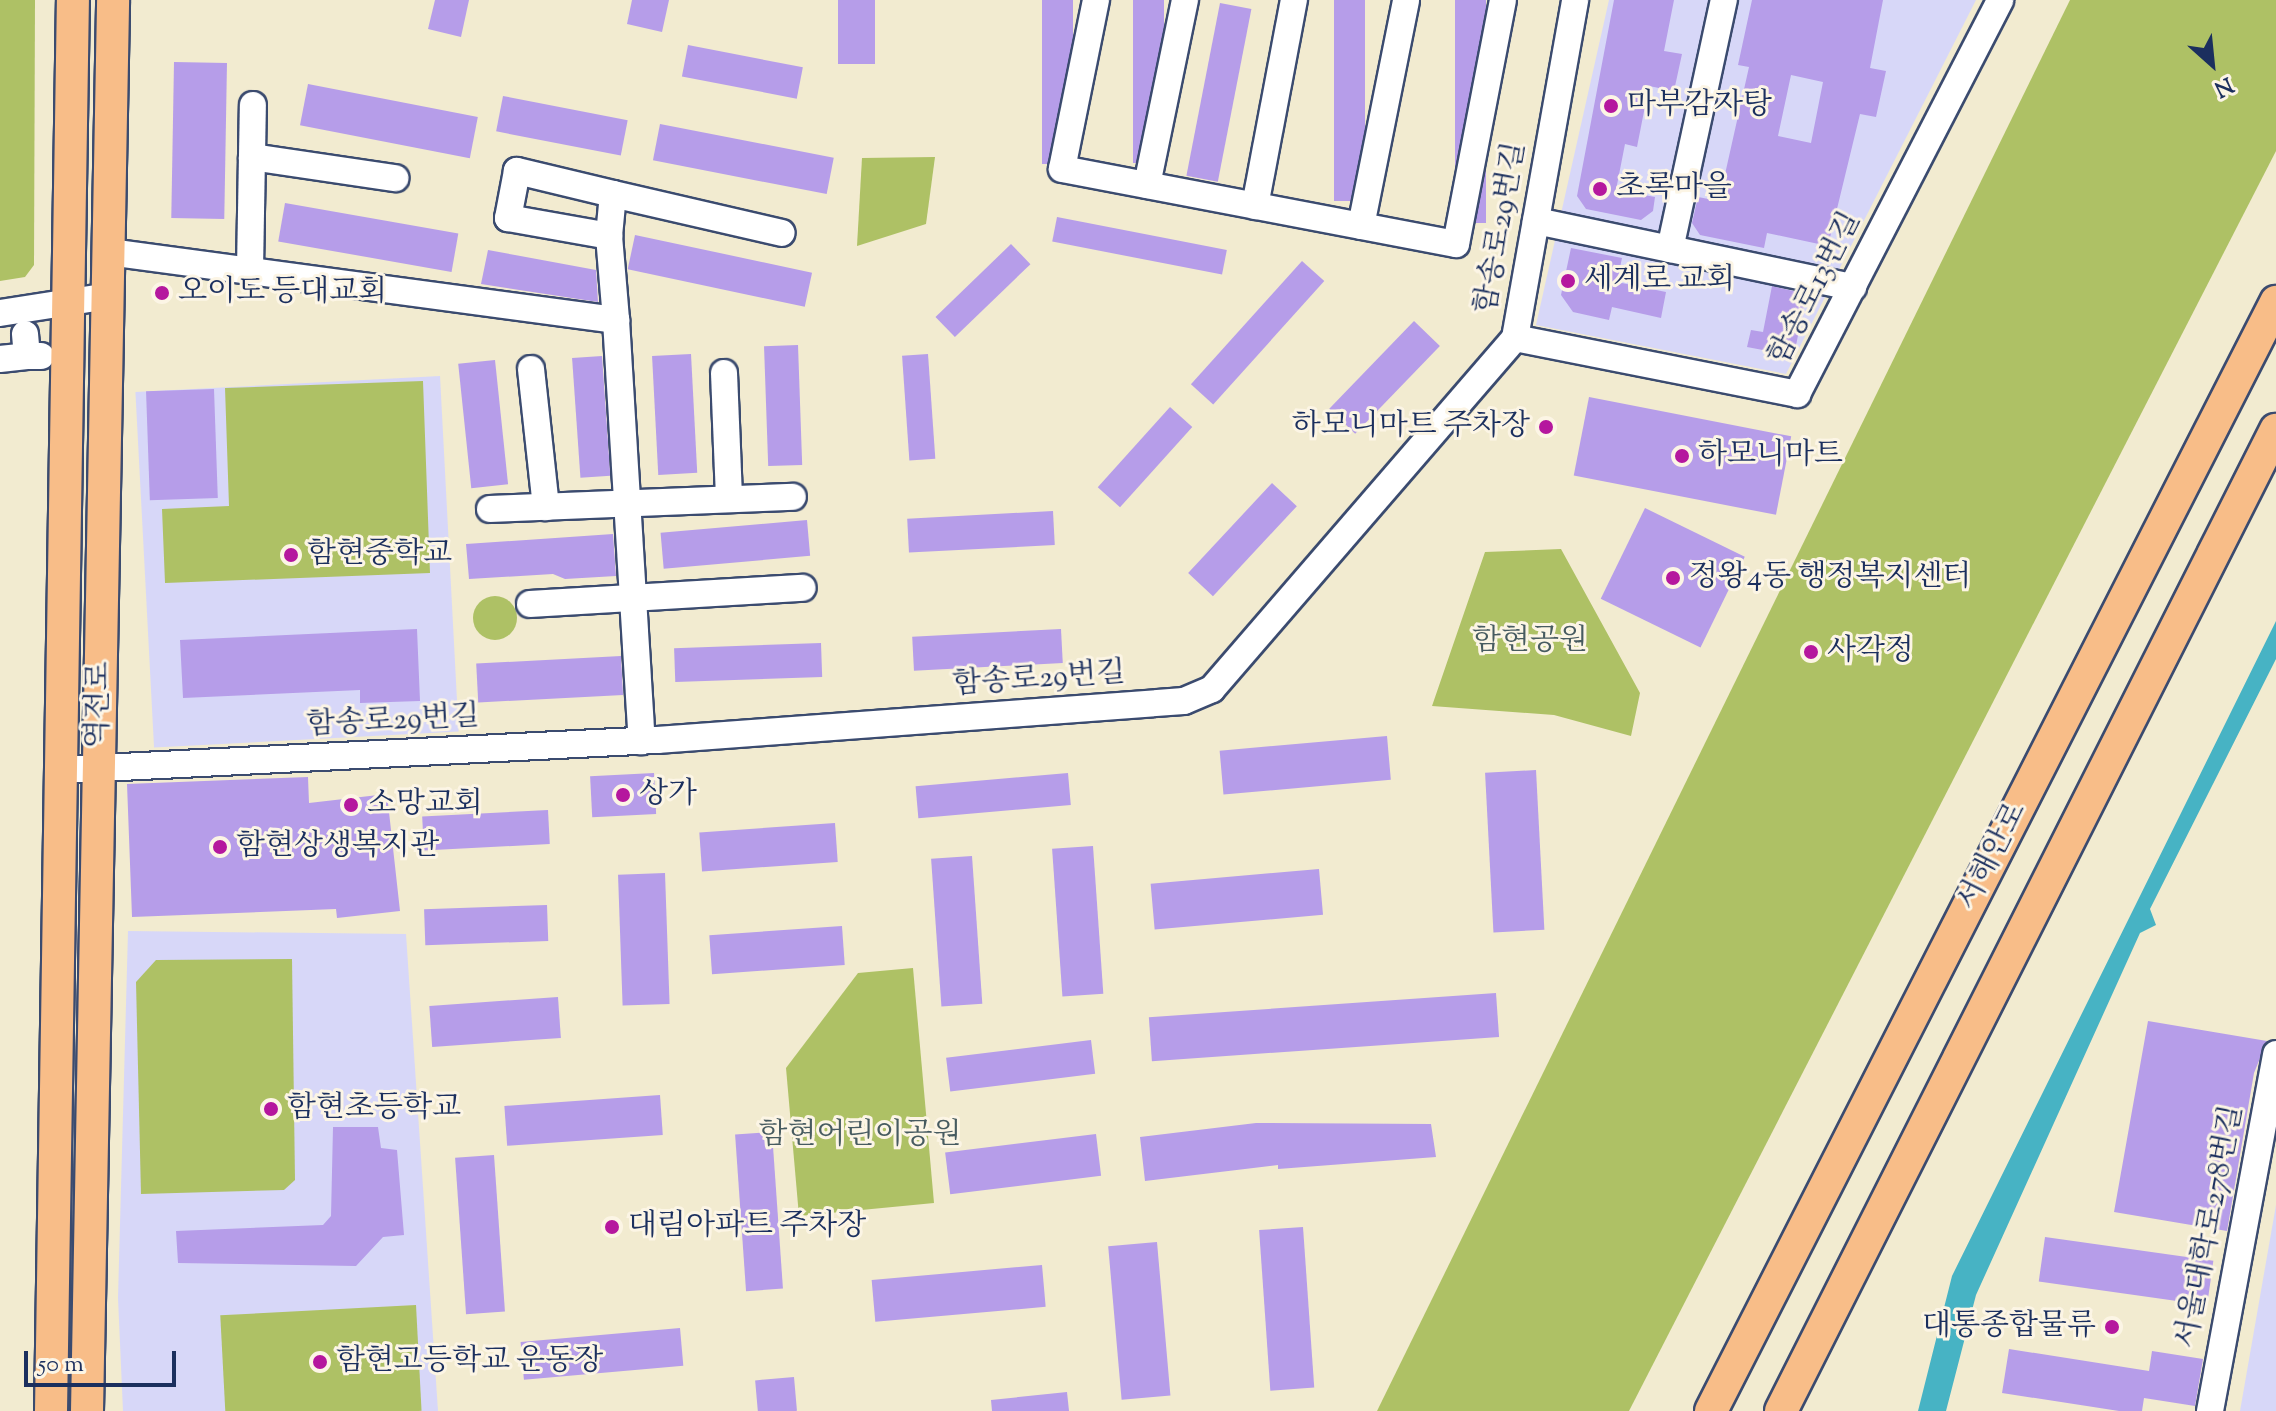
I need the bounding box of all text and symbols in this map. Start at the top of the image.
north arrow [2172,24,2252,104]
text: N [2208,67,2238,104]
place label: 마부감자탕 [1627,88,1772,124]
marker: 마부감자탕 [1602,97,1620,115]
street label: 함송로29번길 [1469,139,1535,317]
place label: 초록마을 [1616,171,1732,207]
marker: 초록마을 [1591,180,1609,198]
street label: 함송로13번길 [1762,206,1870,372]
place label: 세계로 교회 [1584,263,1735,299]
marker: 세계로 교회 [1559,272,1577,290]
place label: 오이도 등대교회 [178,275,387,311]
marker: 오이도 등대교회 [153,284,171,302]
place label: 하모니마트 주차장 [1292,409,1530,445]
marker: 하모니마트 주차장 [1537,418,1555,436]
place label: 하모니마트 [1698,438,1843,474]
marker: 하모니마트 [1673,447,1691,465]
place label: 함현중학교 [307,537,452,573]
marker: 함현중학교 [282,546,300,564]
place label: 정왕4동 행정복지센터 [1689,560,1971,596]
marker: 정왕4동 행정복지센터 [1664,569,1682,587]
park label: 함현공원 [1472,624,1588,660]
place label: 사각정 [1827,634,1914,670]
marker: 사각정 [1802,643,1820,661]
street label: 함송로29번길 [951,656,1127,704]
street label: 역전로 [81,661,119,749]
street label: 함송로29번길 [305,699,481,745]
place label: 상가 [639,777,697,813]
marker: 상가 [614,786,632,804]
place label: 소망교회 [367,787,483,823]
marker: 소망교회 [342,796,360,814]
street label: 서해안로 [1951,797,2035,917]
place label: 함현상생복지관 [236,829,439,865]
marker: 함현상생복지관 [211,838,229,856]
place label: 함현초등학교 [287,1091,461,1127]
marker: 함현초등학교 [262,1100,280,1118]
street label: 서울대학로278번길 [2170,1102,2252,1352]
park label: 함현어린이공원 [759,1118,961,1154]
place label: 대림아파트 주차장 [628,1209,866,1245]
marker: 대림아파트 주차장 [603,1218,621,1236]
place label: 대통종합물류 [1922,1309,2096,1345]
marker: 대통종합물류 [2103,1318,2121,1336]
scale bar [28,1335,180,1385]
place label: 함현고등학교 운동장 [336,1344,603,1380]
text: 50 m [38,1348,84,1382]
marker: 함현고등학교 운동장 [311,1353,329,1371]

